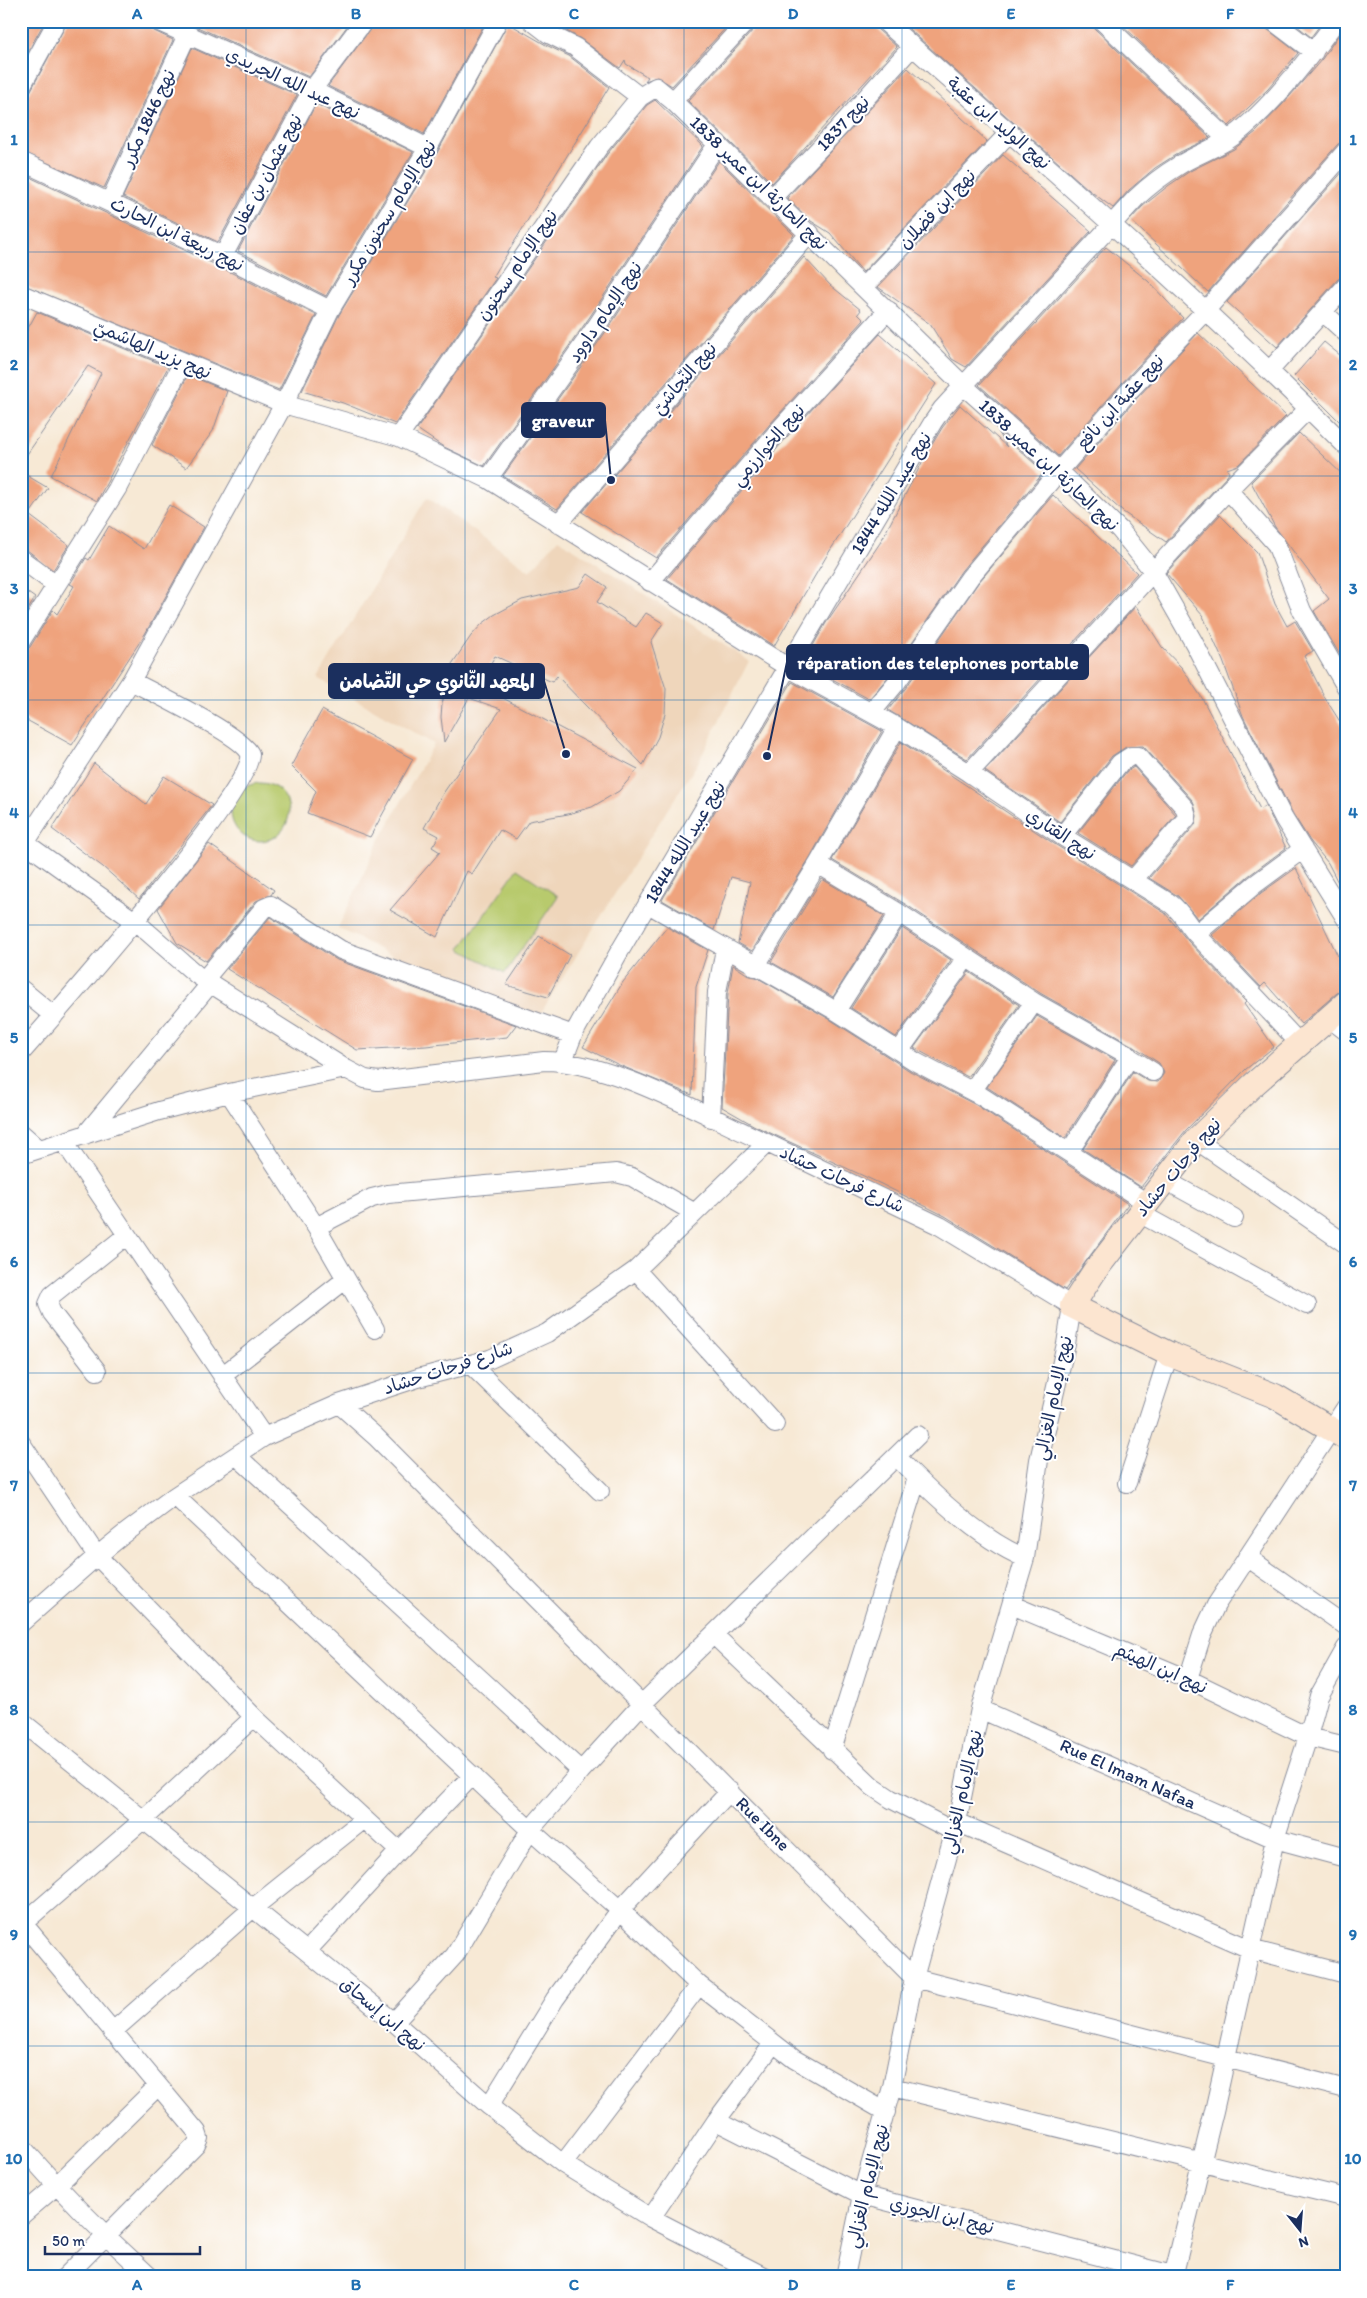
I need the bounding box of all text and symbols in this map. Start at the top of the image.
text: A [131,4,143,23]
text: B [351,4,362,23]
text: C [569,4,580,23]
text: D [788,4,799,23]
text: E [1007,4,1016,23]
text: F [1226,4,1235,23]
street label: نهج عبد الله الجريدي [222,42,364,126]
street label: نهج 1846 مكرر [115,66,181,172]
street label: نهج الوليد ابن عقبة [942,72,1055,175]
street label: نهج 1837 [812,91,875,156]
street label: نهج عثمان بن عفان [225,110,308,238]
street label: نهج الحارثة ابن عمير 1838 [685,111,833,255]
text: 1 [10,130,18,149]
text: 1 [1349,130,1357,149]
street label: نهج الإمام سحنون مكرر [336,136,443,292]
street label: نهج ابن فضلان [893,164,981,254]
street label: نهج ربيعة ابن الحارث [106,192,248,277]
street label: نهج الإمام سحنون [472,205,565,326]
street label: نهج الإمام داوود [563,257,649,368]
street label: نهج يزيد الهاشميّ [89,314,215,388]
street label: نهج النّجاشيّ [647,337,725,422]
street label: نهج عقبة ابن نافع [1071,350,1170,456]
text: 2 [10,355,19,374]
text: 2 [1349,355,1358,374]
street label: نهج الحارثة ابن عمير 1838 [974,394,1124,536]
street label: نهج الخوارزمي [726,399,813,494]
callout: graveur [522,403,605,437]
text: graveur [532,409,595,432]
street label: نهج عبيد اللله 1844 [846,428,937,559]
text: 3 [10,579,19,598]
text: 3 [1349,579,1358,598]
callout: réparation des telephones portable [787,645,1088,679]
text: réparation des telephones portable [797,651,1079,674]
callout: المعهد الثّانوي حي التّضامن [329,664,544,698]
text: المعهد الثّانوي حي التّضامن [339,669,535,698]
street label: نهج عبيد اللله 1844 [640,777,731,908]
text: 4 [9,803,19,822]
street label: نهج القتاري [1021,803,1100,866]
text: 4 [1348,803,1358,822]
text: 5 [10,1028,19,1047]
text: 5 [1349,1028,1358,1047]
street label: نهج فرحات حشاد [1130,1113,1227,1222]
street label: شارع فرحات حشاد [776,1141,908,1218]
text: 6 [10,1252,19,1271]
text: 6 [1349,1252,1358,1271]
street label: نهج الإمام الغزالي [1029,1334,1082,1463]
street label: شارع فرحات حشاد [381,1337,516,1400]
text: 7 [9,1476,18,1495]
text: 7 [1348,1476,1357,1495]
street label: نهج ابن الهيثم [1110,1638,1211,1701]
text: 8 [10,1700,19,1719]
text: 8 [1349,1700,1358,1719]
street label: نهج الإمام الغزالي [937,1728,992,1857]
street label: Rue El Imam Nafaa [1056,1734,1200,1814]
street label: Rue Ibne [731,1792,795,1856]
text: 9 [10,1925,18,1944]
text: 9 [1349,1925,1357,1944]
street label: نهج ابن إسحاق [335,1972,430,2057]
street label: نهج الإمام الغزالي [841,2122,898,2251]
text: 10 [5,2149,23,2168]
text: 10 [1344,2149,1362,2168]
street label: نهج ابن الجوزي [887,2191,996,2241]
north arrow [1274,2206,1324,2256]
scale bar [45,2223,200,2255]
text: 50 m [52,2232,85,2250]
text: N [1297,2232,1311,2251]
text: A [131,2275,143,2294]
text: B [351,2275,362,2294]
text: C [569,2275,580,2294]
text: D [788,2275,799,2294]
text: E [1007,2275,1016,2294]
text: F [1226,2275,1235,2294]

